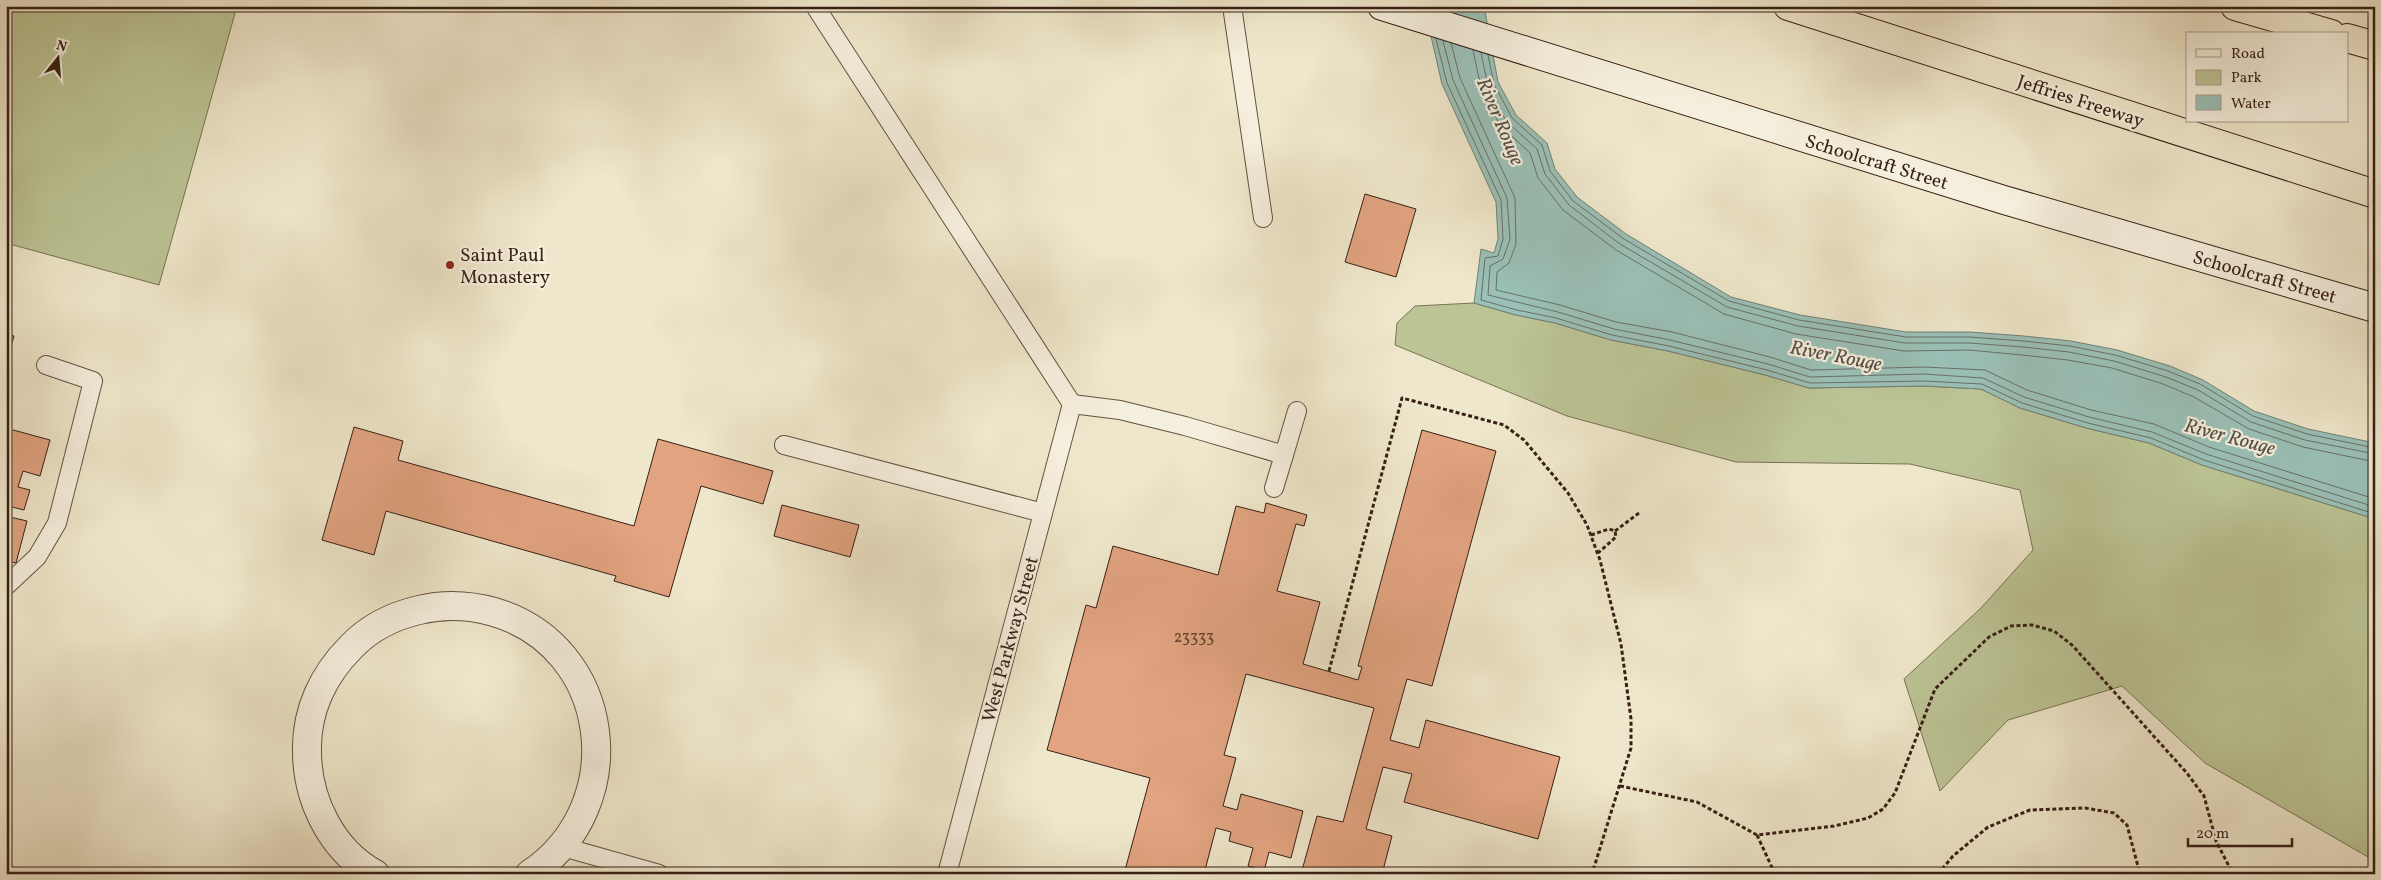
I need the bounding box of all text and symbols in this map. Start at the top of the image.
north arrow [32,32,82,82]
legend [2186,32,2348,122]
text: N [54,36,69,58]
text: Road [2231,44,2265,65]
text: Park [2231,68,2262,89]
street label: Jeffries Freeway [2013,69,2147,135]
water label: River Rouge [1468,74,1530,171]
text: Water [2231,94,2271,115]
street label: Schoolcraft Street [1802,129,1951,197]
place label: Saint Paul Monastery [460,243,550,291]
street label: Schoolcraft Street [2190,245,2340,311]
marker: Saint Paul Monastery [444,259,456,271]
water label: River Rouge [1787,334,1885,380]
water label: River Rouge [2181,412,2279,464]
street label: West Parkway Street [976,553,1046,725]
house number: 23333 [1174,627,1214,649]
scale bar [2188,815,2292,847]
text: 20 m [2196,824,2229,845]

